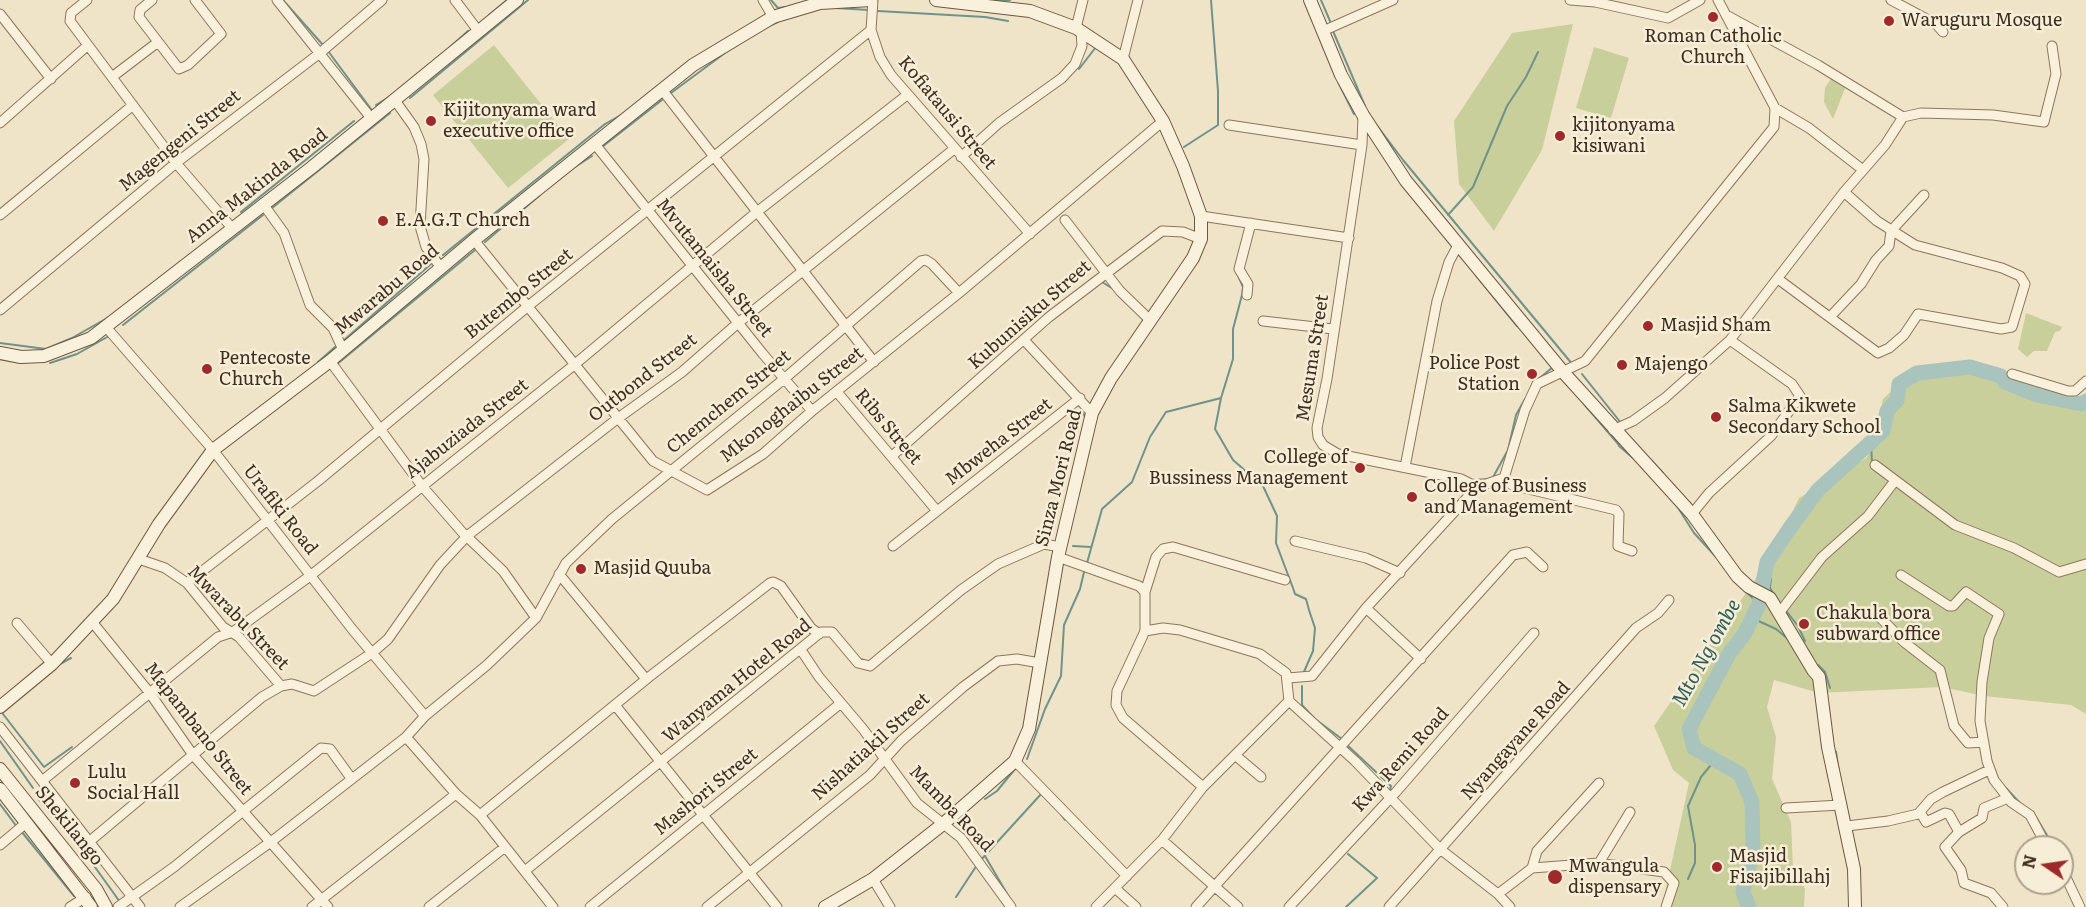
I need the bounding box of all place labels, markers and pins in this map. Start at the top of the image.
marker: Roman Catholic Church [1706,10,1720,24]
place label: Waruguru Mosque [1901,10,2062,32]
marker: Waruguru Mosque [1882,14,1896,28]
place label: Roman Catholic Church [1644,26,1782,68]
place label: Kijitonyama ward executive office [443,100,597,142]
marker: Kijitonyama ward executive office [424,114,438,128]
place label: kijitonyama kisiwani [1572,115,1675,158]
marker: kijitonyama kisiwani [1553,129,1567,143]
place label: E.A.G.T Church [395,210,530,232]
marker: E.A.G.T Church [376,214,390,228]
place label: Masjid Sham [1660,315,1771,337]
marker: Masjid Sham [1641,319,1655,333]
place label: Pentecoste Church [219,348,311,391]
place label: Police Post Station [1429,353,1520,395]
place label: Majengo [1634,354,1708,376]
marker: Majengo [1615,358,1629,372]
marker: Pentecoste Church [200,362,214,376]
marker: Police Post Station [1525,367,1539,381]
place label: Salma Kikwete Secondary School [1728,396,1880,438]
marker: Salma Kikwete Secondary School [1709,410,1723,424]
place label: College of Bussiness Management [1149,447,1348,490]
marker: College of Bussiness Management [1353,461,1367,475]
place label: College of Business and Management [1424,476,1586,518]
marker: College of Business and Management [1405,490,1419,504]
place label: Masjid Quuba [593,558,711,580]
marker: Masjid Quuba [574,562,588,576]
place label: Chakula bora subward office [1816,603,1940,646]
marker: Chakula bora subward office [1797,617,1811,631]
place label: Lulu Social Hall [87,762,179,804]
marker: Lulu Social Hall [68,776,82,790]
place label: Masjid Fisajibillahj [1729,846,1831,888]
place label: Mwangula dispensary [1568,856,1662,898]
marker: Masjid Fisajibillahj [1710,860,1724,874]
marker: Mwangula dispensary [1546,868,1564,886]

